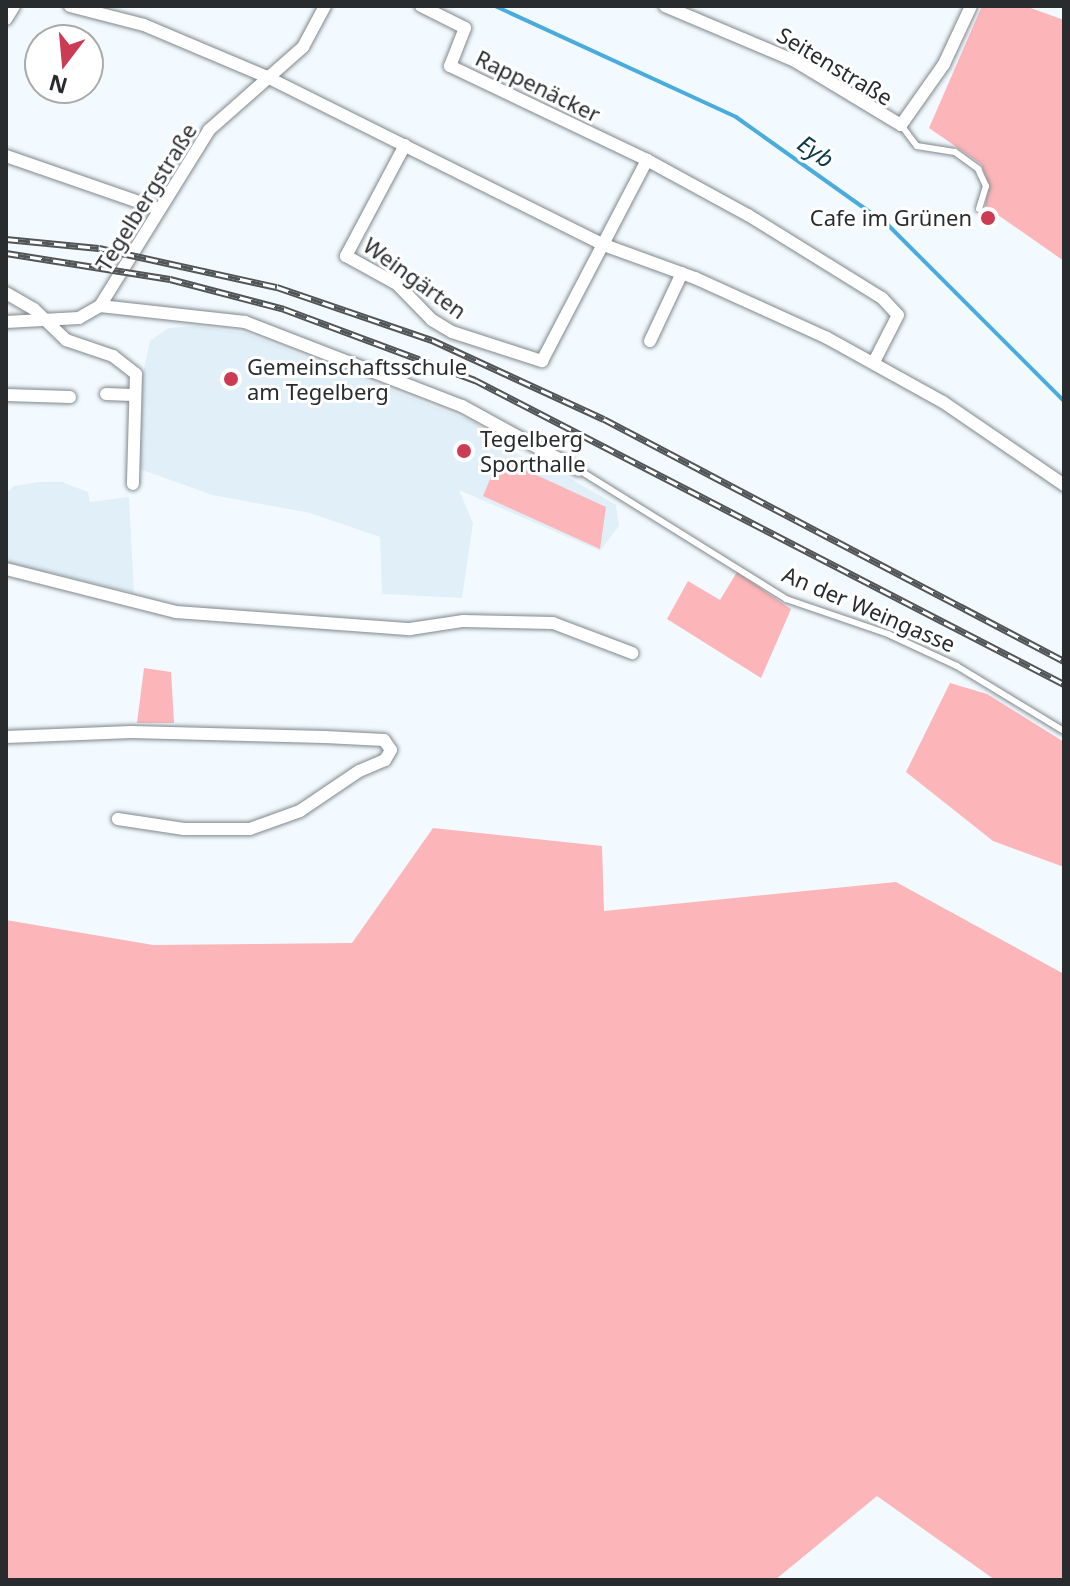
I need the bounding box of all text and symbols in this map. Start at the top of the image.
street label: Seitenstraße [773,21,897,111]
north arrow [24,24,104,104]
street label: Rappenäcker [471,44,605,128]
text: N [45,68,71,102]
street label: Tegelbergstraße [90,118,202,276]
water label: Eyb [792,128,840,174]
place label: Cafe im Grünen [810,205,972,231]
marker: Cafe im Grünen [979,209,997,227]
street label: Weingärten [358,232,472,324]
place label: Gemeinschaftsschule am Tegelberg [247,353,467,404]
marker: Gemeinschaftsschule am Tegelberg [222,370,240,388]
place label: Tegelberg Sporthalle [480,425,586,476]
marker: Tegelberg Sporthalle [455,442,473,460]
street label: An der Weingasse [779,561,959,657]

